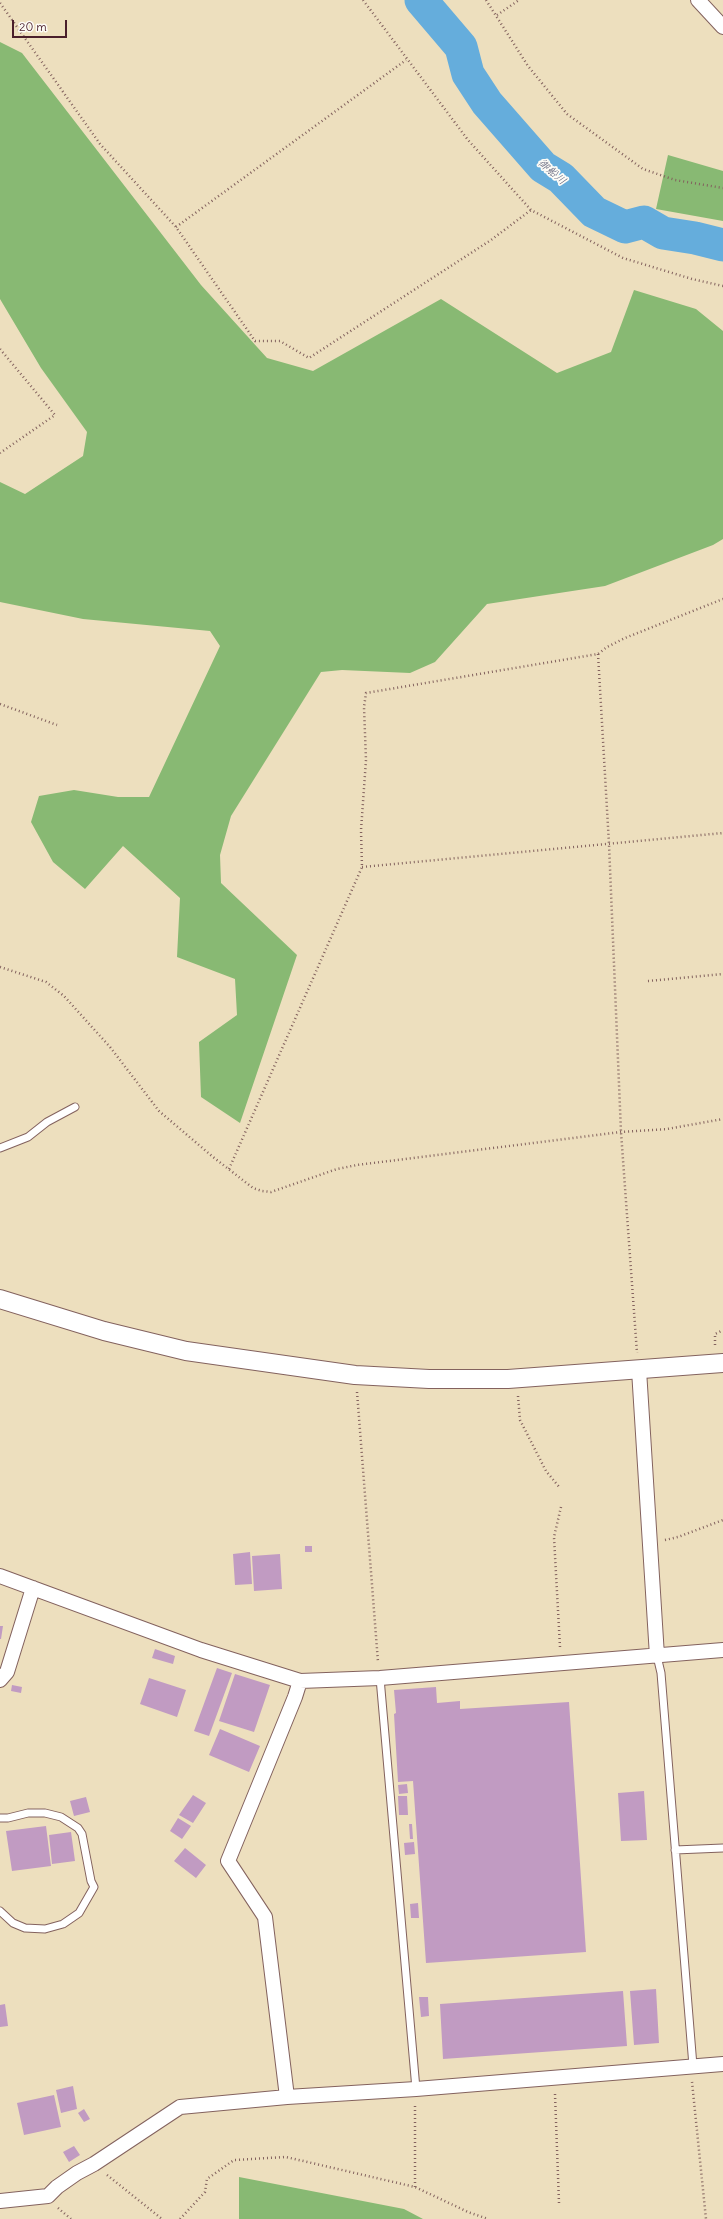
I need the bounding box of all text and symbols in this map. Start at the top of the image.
scale bar [14,12,69,38]
text: 20 m [19,19,47,34]
water label: 御船川 [535,156,569,188]

